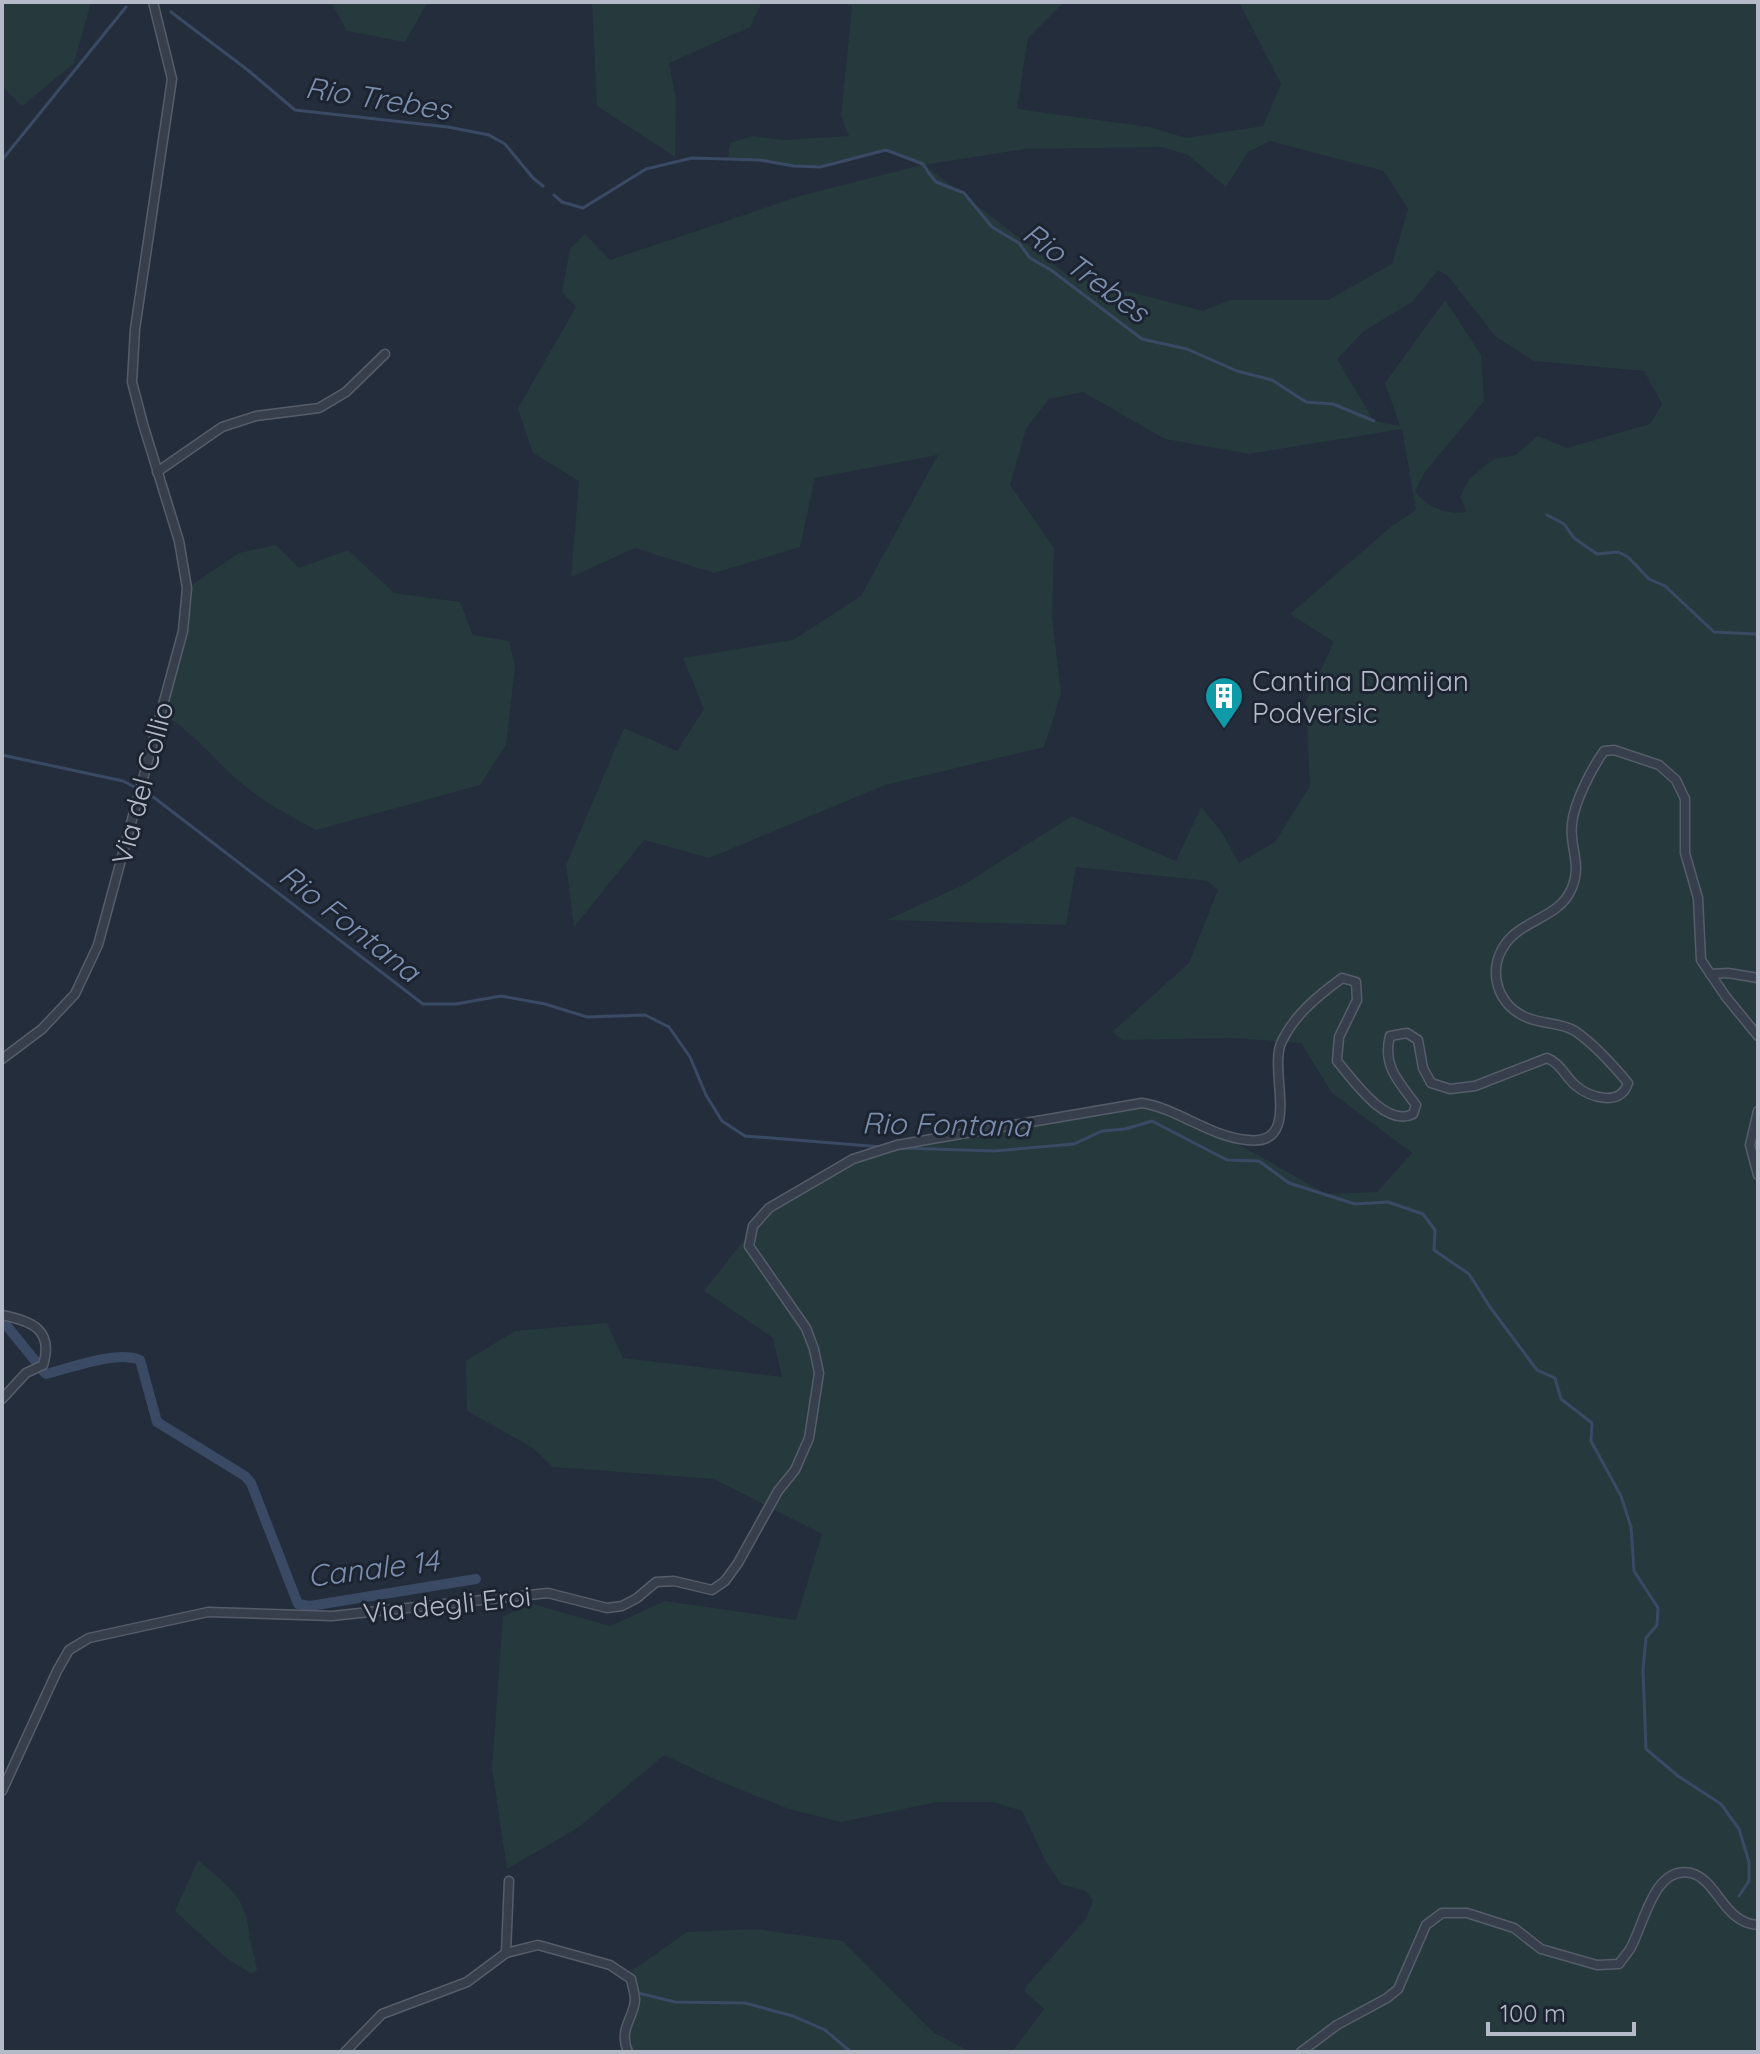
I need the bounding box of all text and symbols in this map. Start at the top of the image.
water label: Rio Trebes [303,68,455,129]
water label: Rio Trebes [1016,214,1158,331]
place label: Cantina Damijan Podversic [1252,663,1469,730]
building icon: Cantina Damijan Podversic [1203,675,1245,730]
street label: Via del Collio [103,698,181,868]
water label: Rio Fontana [272,856,430,991]
water label: Rio Fontana [861,1104,1032,1145]
water label: Canale 14 [305,1541,443,1595]
street label: Via degli Eroi [361,1578,533,1630]
scale bar [1488,1986,1634,2036]
text: 100 m [1500,1998,1566,2028]

